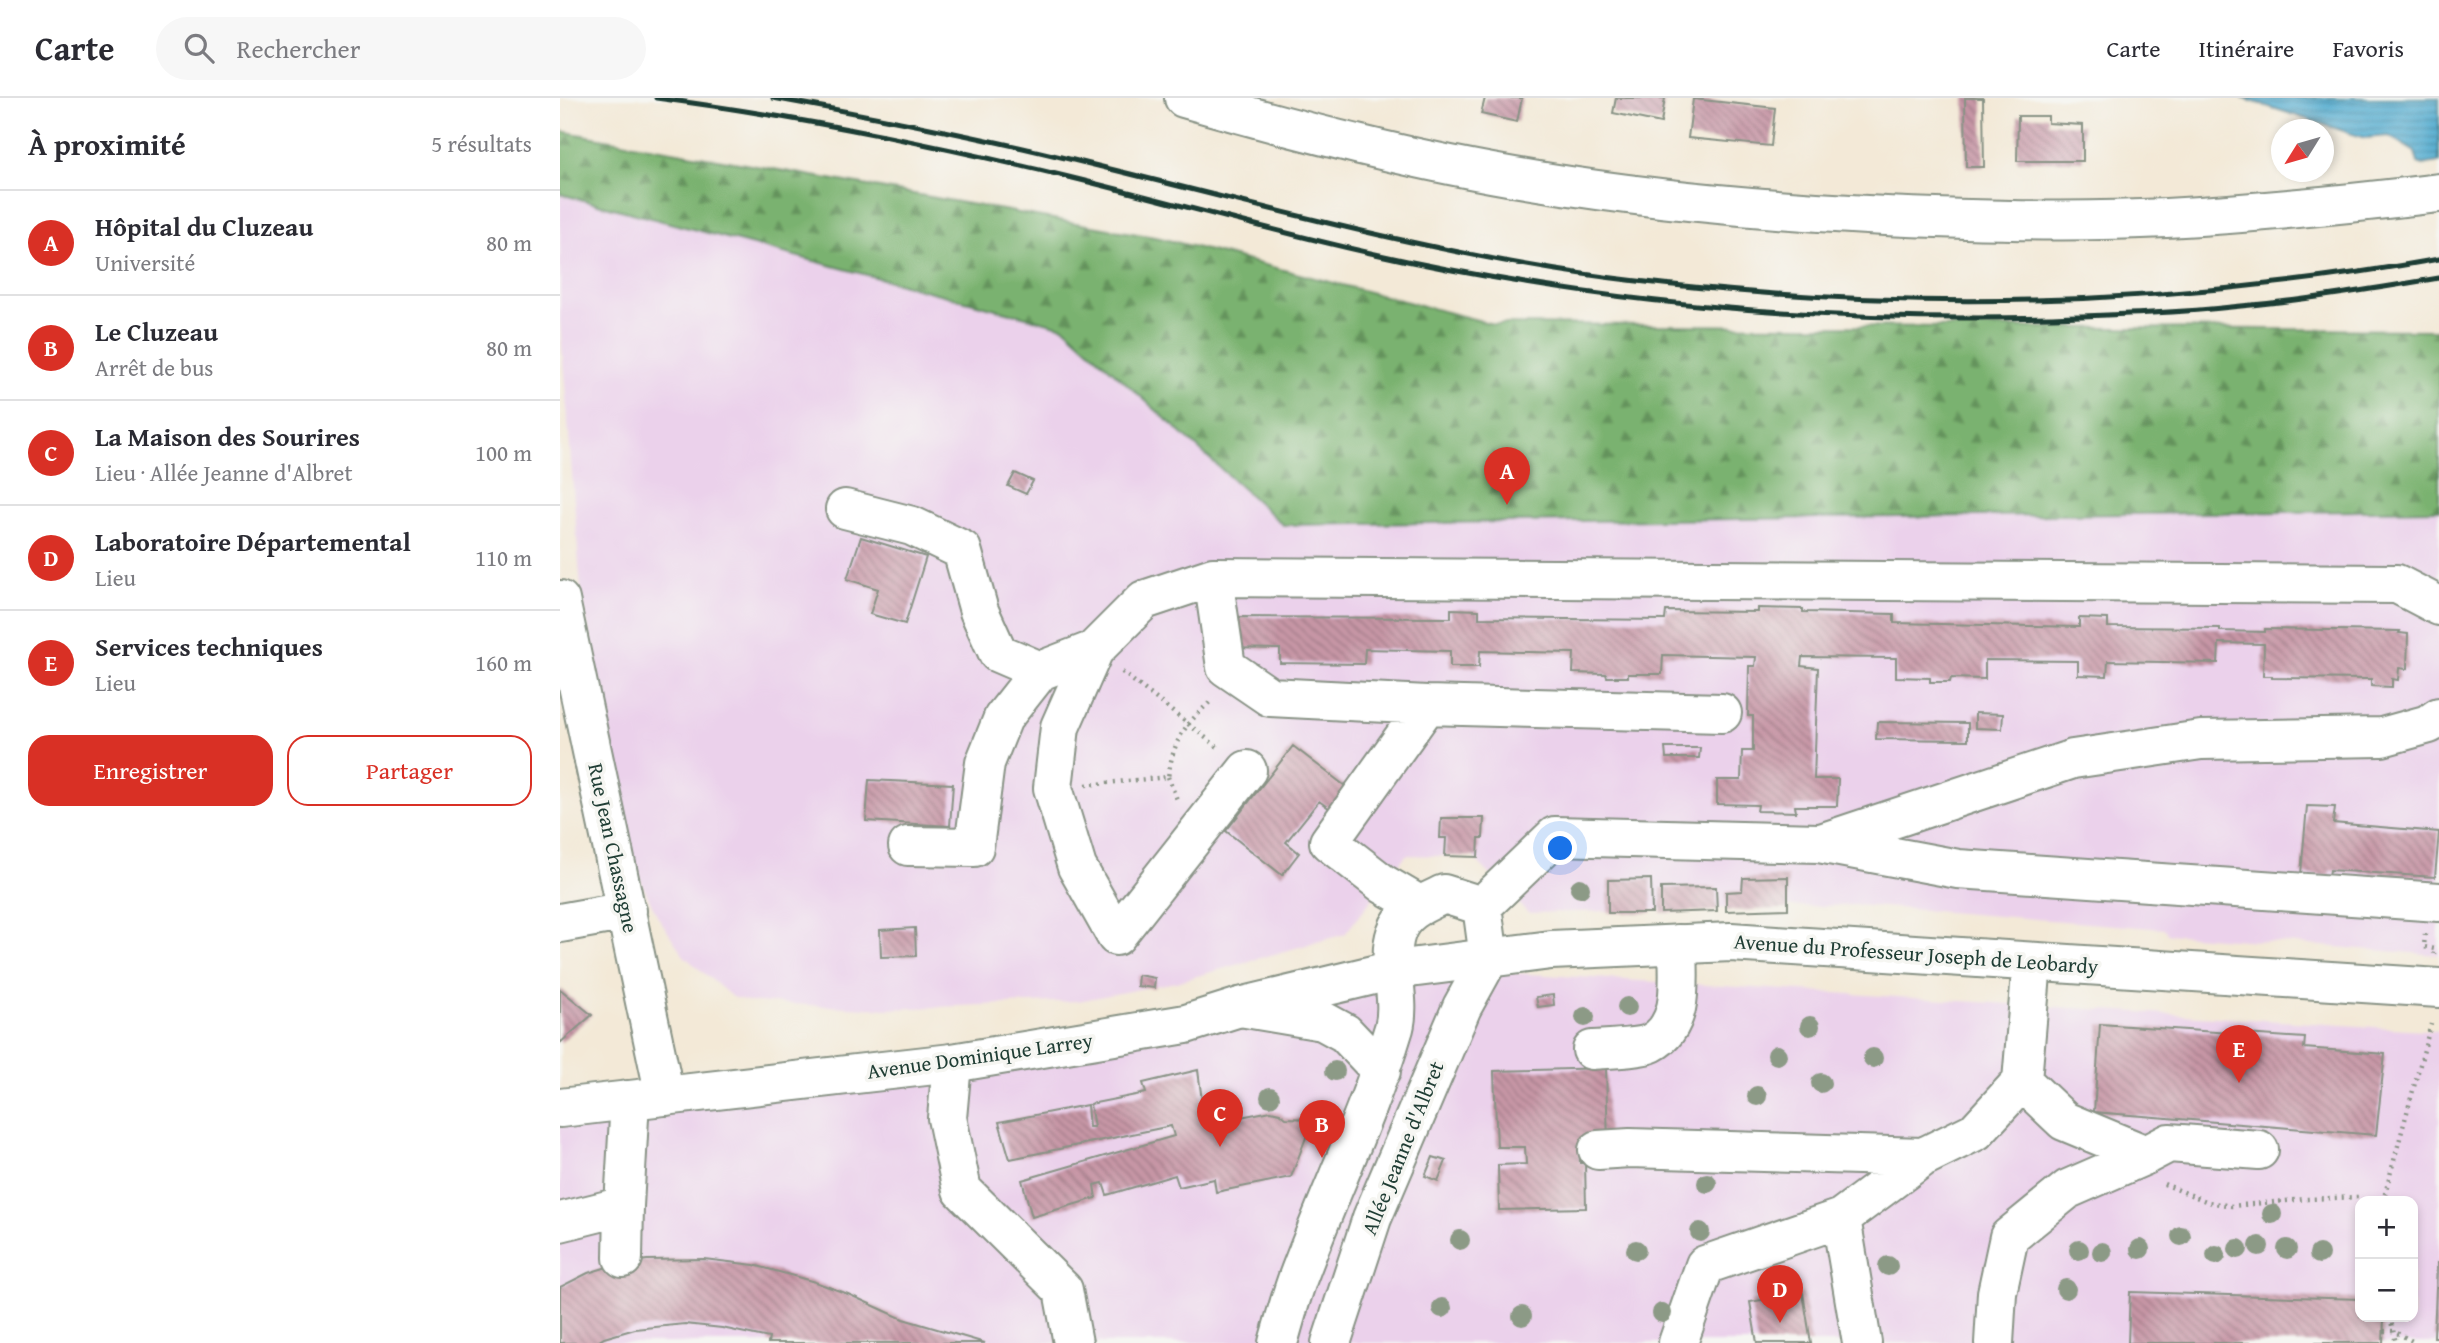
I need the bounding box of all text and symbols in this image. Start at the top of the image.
search box [156,17,646,80]
text: Carte [35,24,114,72]
icon: search [180,29,218,67]
text: Rechercher [236,29,361,68]
text: Carte [2107,31,2161,66]
text: Itinéraire [2199,31,2294,66]
text: Favoris [2332,31,2404,66]
north arrow [2271,119,2334,182]
text: À proximité [28,122,186,166]
text: 5 résultats [431,127,532,160]
text: Hôpital du Cluzeau [95,207,313,246]
text: A [44,226,58,259]
text: 80 m [486,226,532,259]
text: Université [95,246,195,279]
text: Le Cluzeau [95,312,218,351]
text: B [44,331,58,364]
text: 80 m [486,331,532,364]
text: Arrêt de bus [95,351,214,384]
text: La Maison des Sourires [95,417,360,456]
text: C [44,436,58,469]
text: 100 m [475,436,532,469]
pin: A [1484,447,1530,505]
text: Lieu · Allée Jeanne d'Albret [95,456,353,489]
text: Laboratoire Départemental [95,522,411,561]
text: D [44,541,58,574]
text: 110 m [475,541,532,574]
text: Lieu [95,561,136,594]
text: Services techniques [95,627,323,666]
text: E [45,646,57,679]
text: 160 m [475,646,532,679]
text: Lieu [95,666,136,699]
button: Enregistrer [28,735,273,806]
button: Partager [287,735,532,806]
street label: Rue Jean Chassagne [580,760,647,936]
your location [1543,831,1577,865]
street label: Avenue du Professeur Joseph de Leobardy [1733,925,2100,982]
street label: Avenue Dominique Larrey [865,1024,1095,1087]
pin: E [2216,1025,2262,1083]
street label: Allée Jeanne d'Albret [1354,1056,1452,1239]
pin: C [1197,1089,1243,1147]
pin: B [1299,1100,1345,1158]
map controls [2355,1196,2418,1322]
button: + [2355,1196,2418,1259]
button: − [2355,1259,2418,1322]
pin: D [1757,1265,1803,1323]

